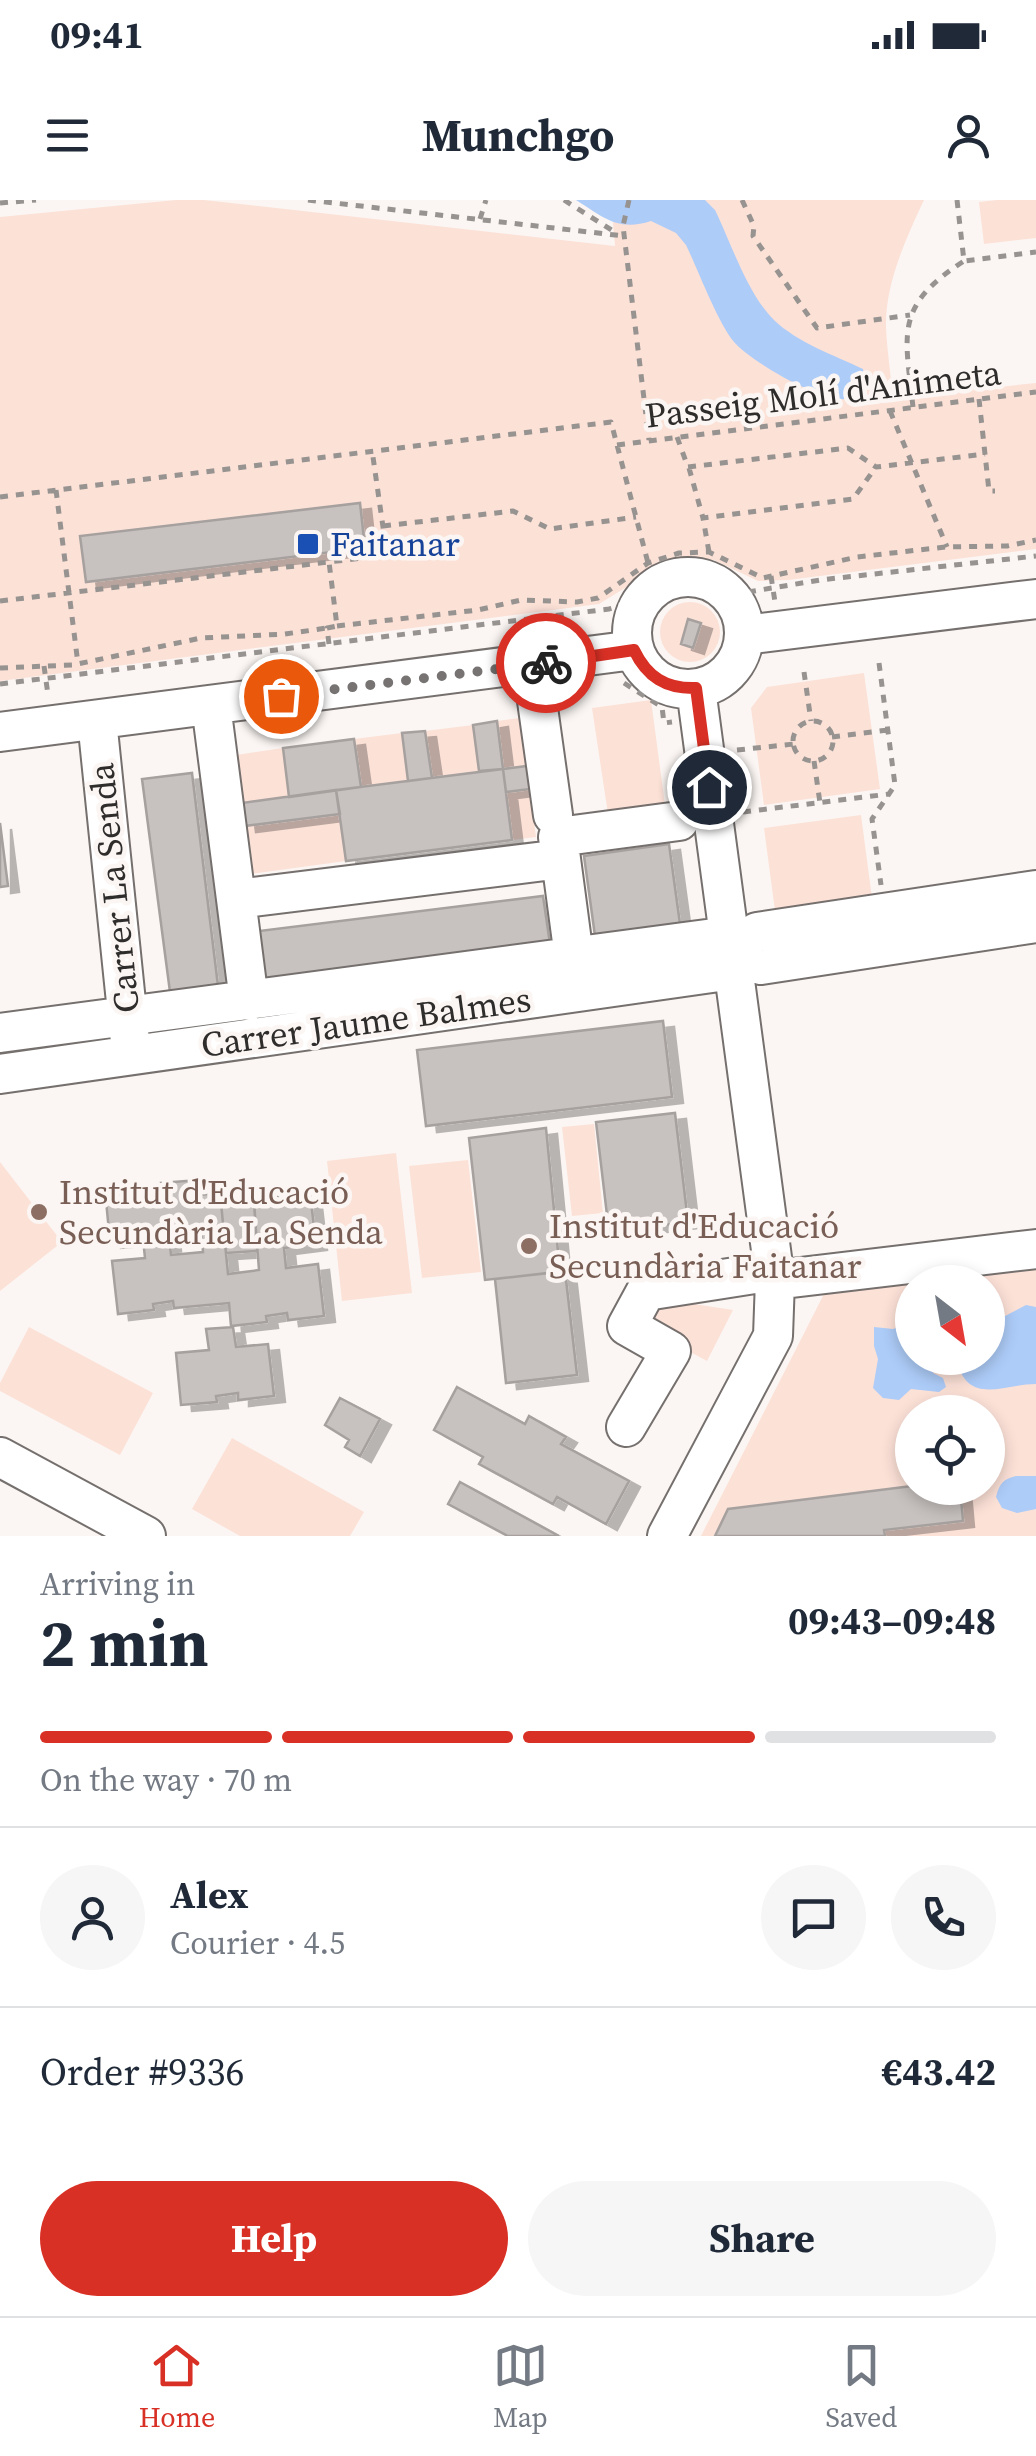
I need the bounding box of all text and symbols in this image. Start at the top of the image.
text: 09:41 [50,9,144,61]
text: Munchgo [422,104,614,166]
icon: menu [40,108,95,163]
icon: person [941,108,996,163]
street label: Passeig Molí d'Animeta [642,348,1004,440]
place label: Faitanar [330,520,460,568]
marker: Faitanar [295,531,321,557]
courier [496,613,596,713]
icon: bike [519,636,574,691]
pin [239,654,324,739]
icon: bag [254,669,309,724]
pin [667,745,752,830]
icon: home [682,760,737,815]
street label: Carrer La Senda [77,761,151,1015]
street label: Carrer Jaume Balmes [198,975,534,1069]
place label: Institut d'Educació Secundària La Senda [59,1168,383,1256]
marker: Institut d'Educació Secundària La Senda [28,1201,50,1223]
place label: Institut d'Educació Secundària Faitanar [549,1202,862,1290]
marker: Institut d'Educació Secundària Faitanar [518,1235,540,1257]
north arrow [895,1265,1005,1375]
map controls [895,1265,1005,1505]
button: locate [895,1395,1005,1505]
text: Arriving in [40,1562,195,1606]
text: 09:43–09:48 [788,1595,996,1647]
text: 2 min [40,1599,209,1688]
text: On the way · 70 m [40,1758,292,1802]
button: person [40,1865,145,1970]
button: chat [761,1865,866,1970]
button: phone [891,1865,996,1970]
text: Alex [170,1869,248,1921]
text: Courier · 4.5 [170,1921,345,1965]
text: Order #9336 [40,2046,244,2098]
text: €43.42 [882,2046,996,2098]
button: Help [40,2181,508,2296]
button: Share [528,2181,996,2296]
tab: Home [139,2338,215,2436]
tab: Map [493,2338,548,2436]
tab: Saved [825,2338,897,2436]

